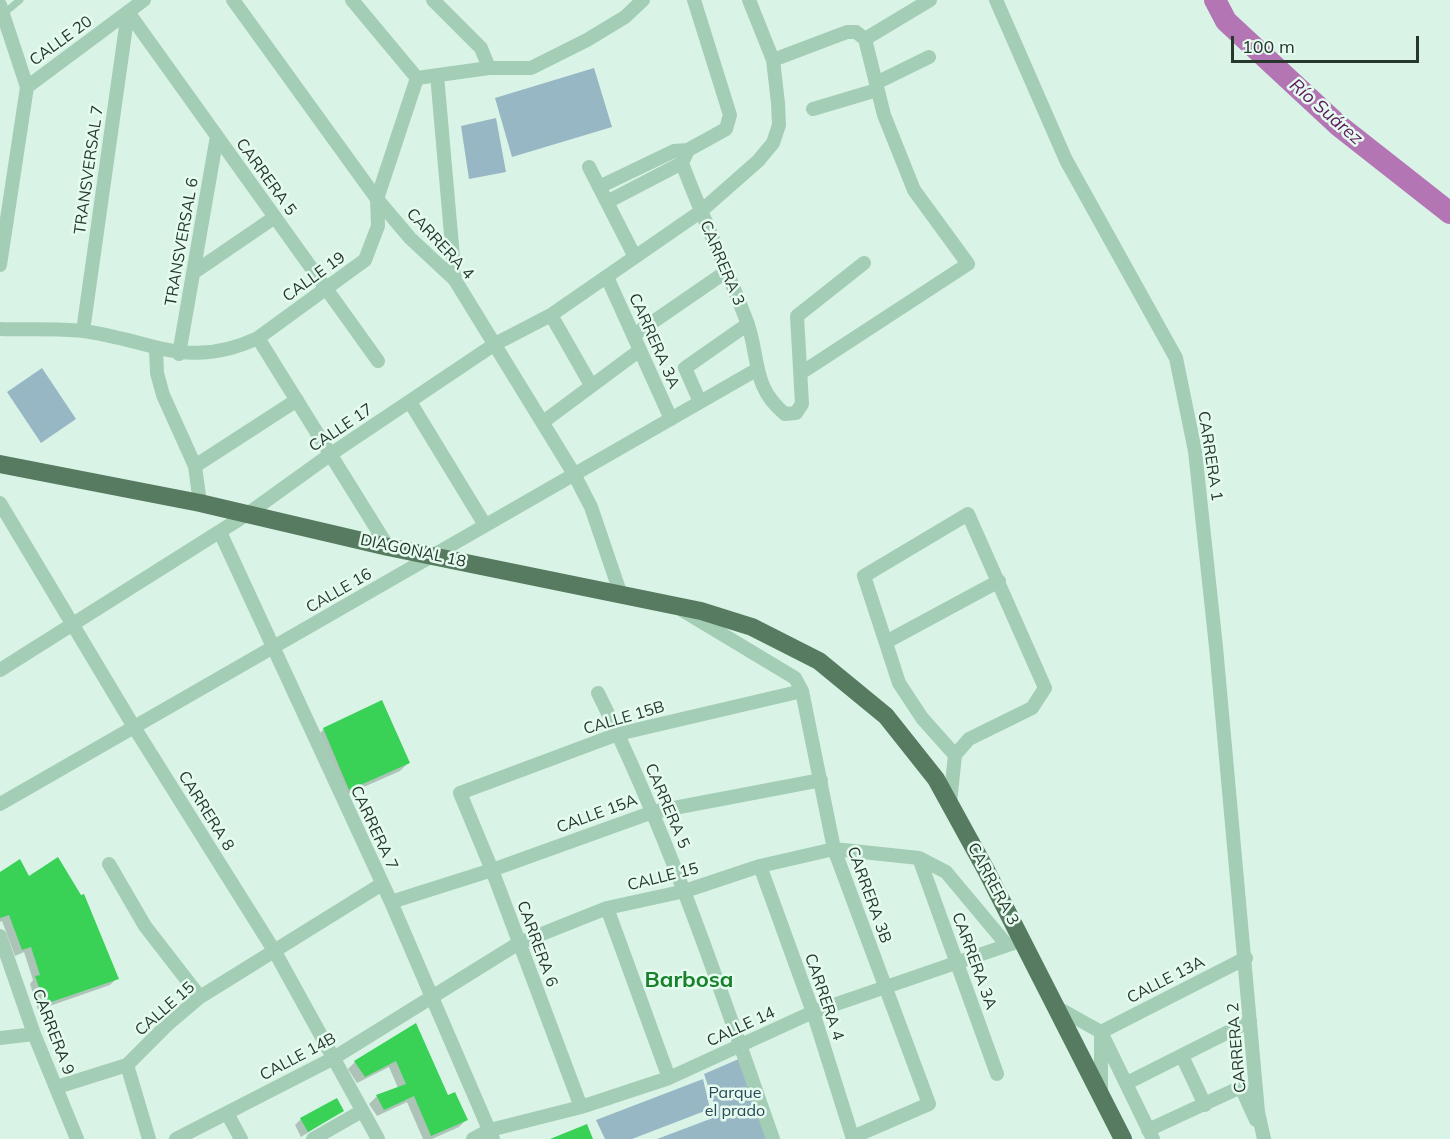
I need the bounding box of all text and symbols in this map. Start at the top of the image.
street label: CALLE 20 [26,12,96,70]
scale bar [1234,24,1422,62]
text: 100 m [1242,35,1295,58]
water label: Río Suárez [1285,74,1367,150]
street label: TRANSVERSAL 7 [70,104,108,236]
street label: CARRERA 5 [232,135,300,219]
street label: TRANSVERSAL 6 [161,176,203,308]
street label: CARRERA 4 [402,204,478,284]
street label: CARRERA 3 [696,218,748,308]
street label: CALLE 19 [279,248,349,306]
street label: CARRERA 3A [624,290,684,392]
street label: CALLE 17 [306,400,376,456]
street label: CARRERA 1 [1193,410,1227,502]
street label: DIAGONAL 18 [358,530,468,572]
street label: CALLE 16 [303,565,375,617]
street label: CALLE 15B [581,697,667,739]
street label: CARRERA 5 [641,761,693,851]
street label: CARRERA 8 [174,768,238,854]
street label: CARRERA 7 [346,783,402,873]
street label: CALLE 15A [554,791,640,837]
street label: CARRERA 3 [963,840,1023,928]
street label: CARRERA 3B [843,844,895,946]
street label: CALLE 15 [625,859,701,895]
street label: CARRERA 6 [513,898,561,990]
street label: CARRERA 3A [948,910,1000,1012]
street label: CARRERA 4 [800,951,848,1043]
street label: CALLE 13A [1124,952,1208,1008]
district label: Barbosa [645,967,733,993]
street label: CALLE 15 [131,978,199,1040]
street label: CARRERA 9 [28,986,78,1078]
street label: CARRERA 2 [1223,1002,1251,1094]
street label: CALLE 14 [704,1003,778,1051]
street label: CALLE 14B [257,1029,339,1085]
park label: Parque el prado [705,1083,765,1121]

